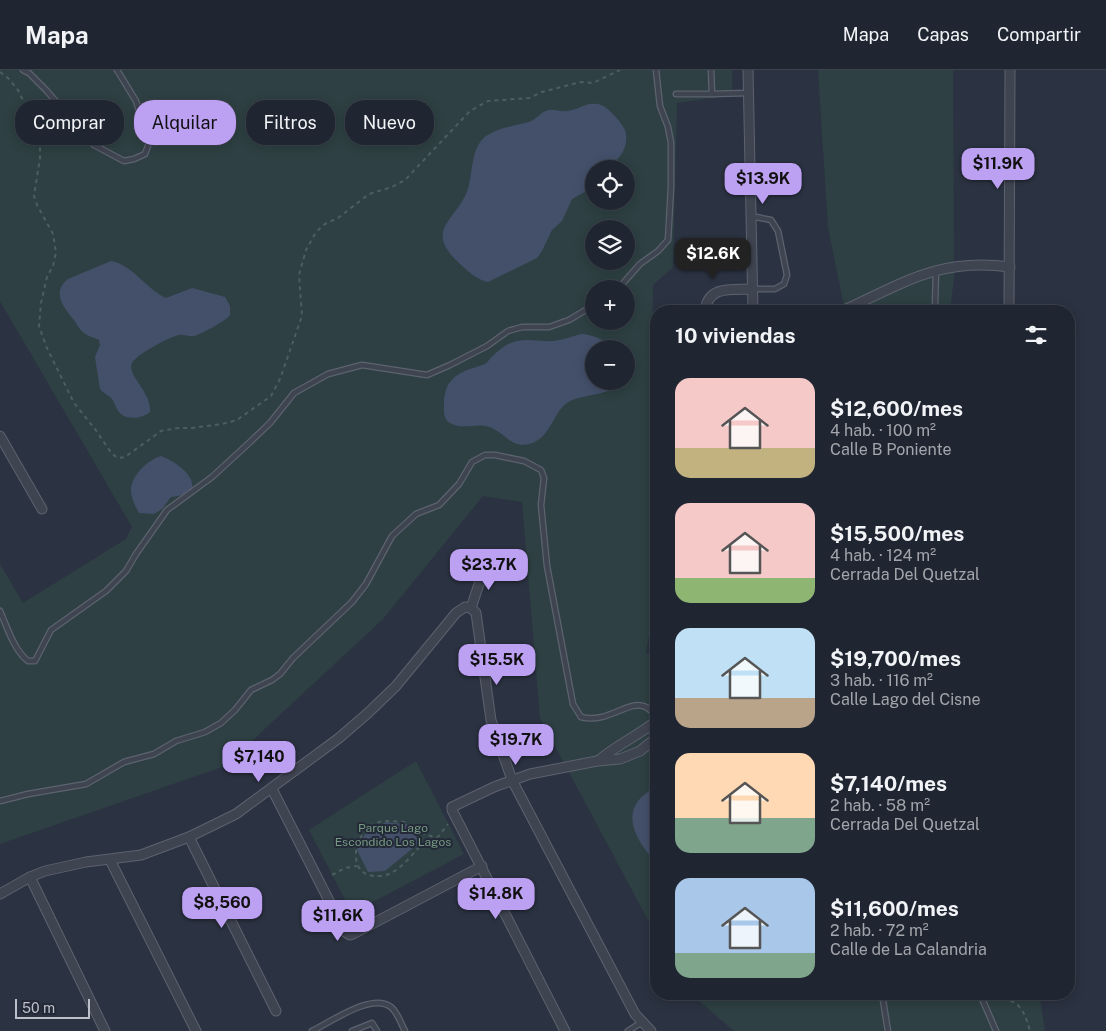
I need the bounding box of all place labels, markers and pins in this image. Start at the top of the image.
pin: $11.9K [957,148,1039,190]
pin: $13.9K [722,162,804,205]
pin: $12.6K [672,238,754,280]
pin: $23.7K [448,548,530,591]
pin: $15.5K [456,644,538,686]
pin: $19.7K [475,724,557,766]
pin: $7,140 [218,740,300,783]
pin: $14.8K [455,878,537,920]
pin: $8,560 [181,886,263,929]
pin: $11.6K [297,900,379,942]

